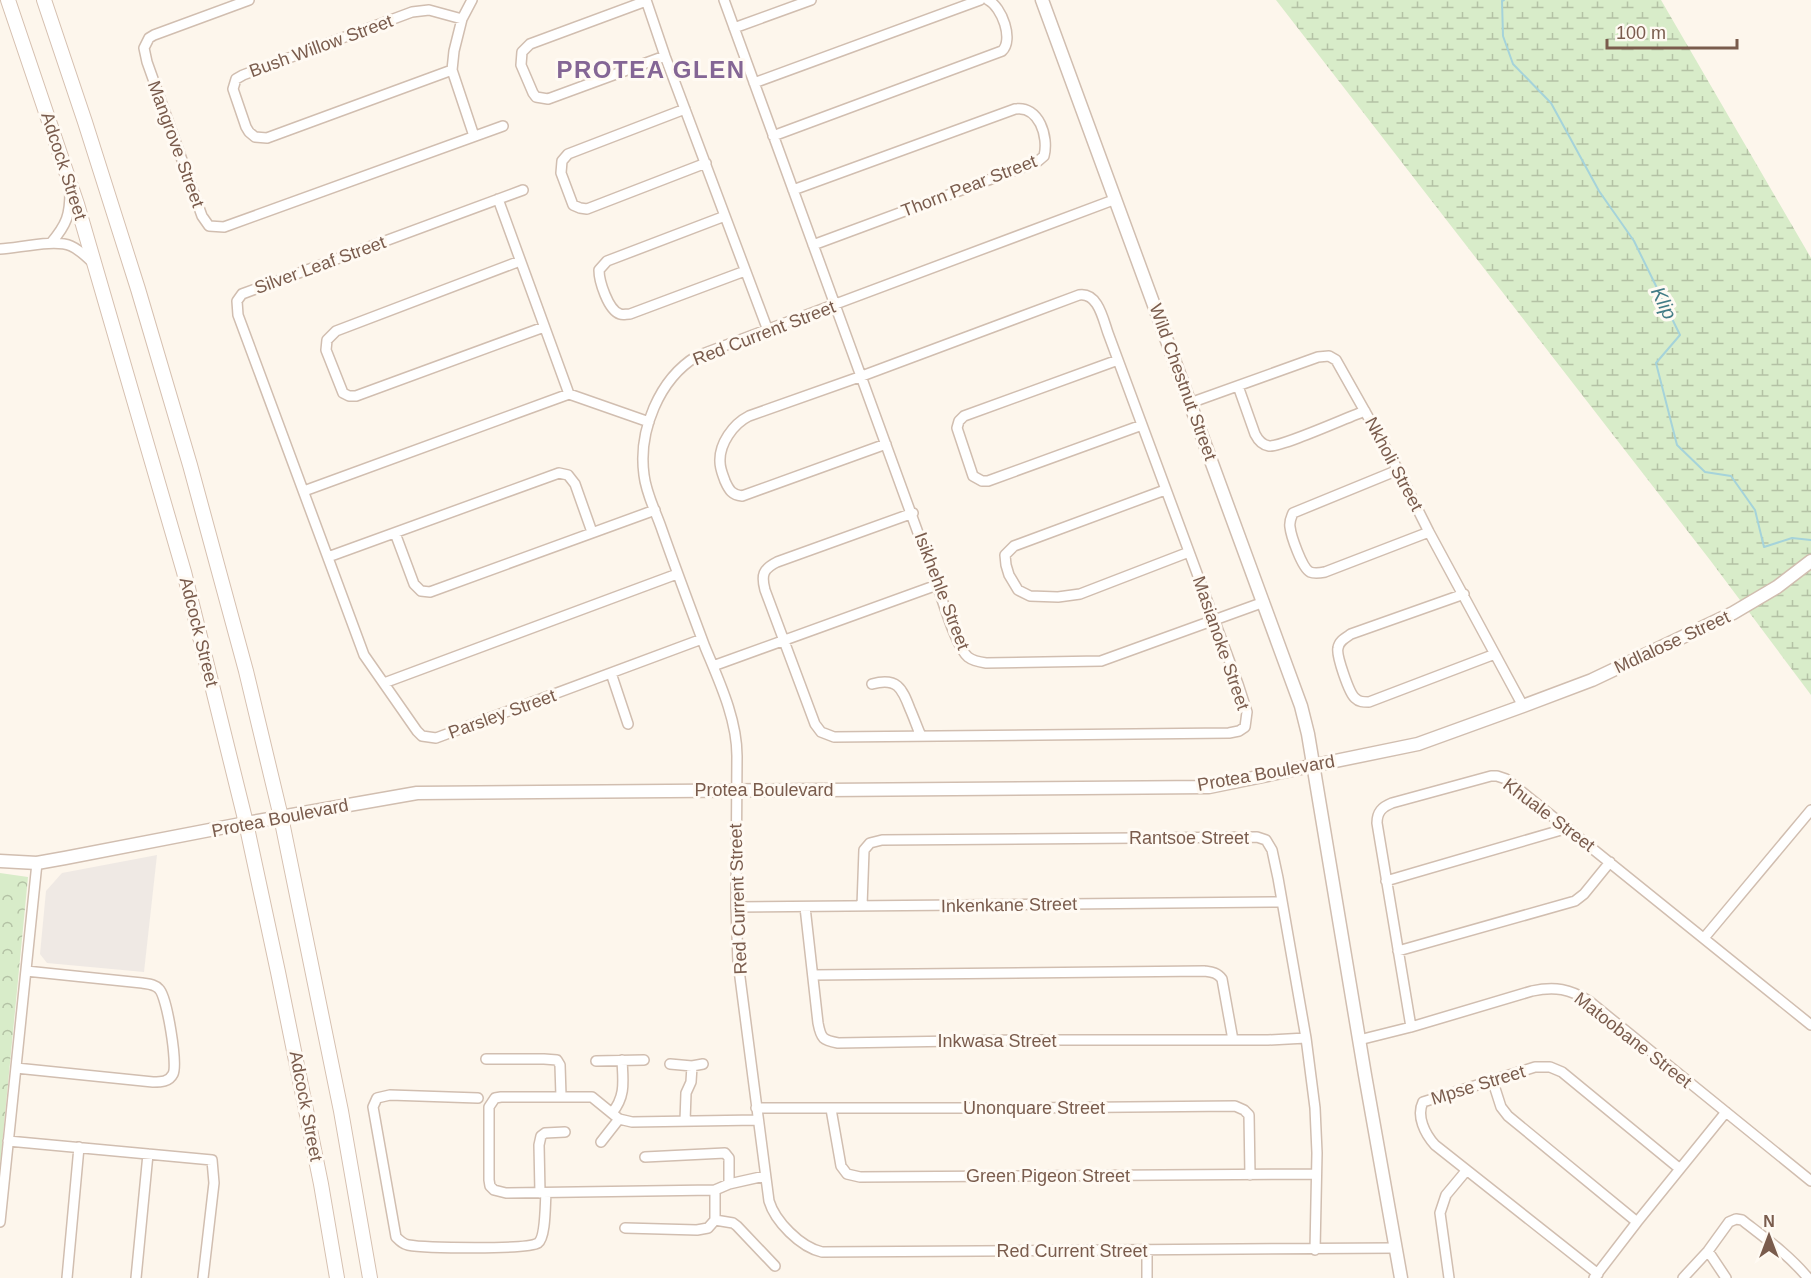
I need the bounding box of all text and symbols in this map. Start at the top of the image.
street label: Bush Willow Street [247,11,395,81]
scale bar [1607,12,1738,50]
text: 100 m [1616,23,1666,43]
district label: PROTEA GLEN [557,56,745,83]
street label: Mangrove Street [144,78,208,210]
street label: Adcock Street [37,110,91,222]
street label: Thorn Pear Street [899,151,1039,221]
street label: Silver Leaf Street [252,232,388,298]
water label: Klip [1647,283,1681,323]
street label: Red Current Street [690,297,838,369]
street label: Wild Chestnut Street [1145,301,1221,463]
street label: Nkholi Street [1361,414,1427,514]
street label: Isikhehle Street [910,529,974,653]
street label: Masianoke Street [1189,574,1253,712]
street label: Adcock Street [176,575,222,689]
street label: Mdlalose Street [1611,607,1733,677]
street label: Parsley Street [445,685,559,743]
street label: Protea Boulevard [1196,751,1336,795]
street label: Khuale Street [1499,774,1599,856]
street label: Protea Boulevard [694,780,834,800]
street label: Protea Boulevard [210,795,350,841]
street label: Red Current Street [725,823,751,975]
street label: Rantsoe Street [1129,828,1249,848]
street label: Inkenkane Street [941,894,1077,916]
street label: Matoobane Street [1570,988,1696,1092]
street label: Inkwasa Street [937,1031,1057,1051]
street label: Adcock Street [285,1049,327,1163]
street label: Mpse Street [1429,1061,1527,1109]
street label: Unonquare Street [963,1098,1105,1118]
street label: Green Pigeon Street [966,1166,1130,1186]
north arrow [1739,1206,1799,1266]
text: N [1763,1213,1775,1230]
street label: Red Current Street [996,1241,1148,1261]

